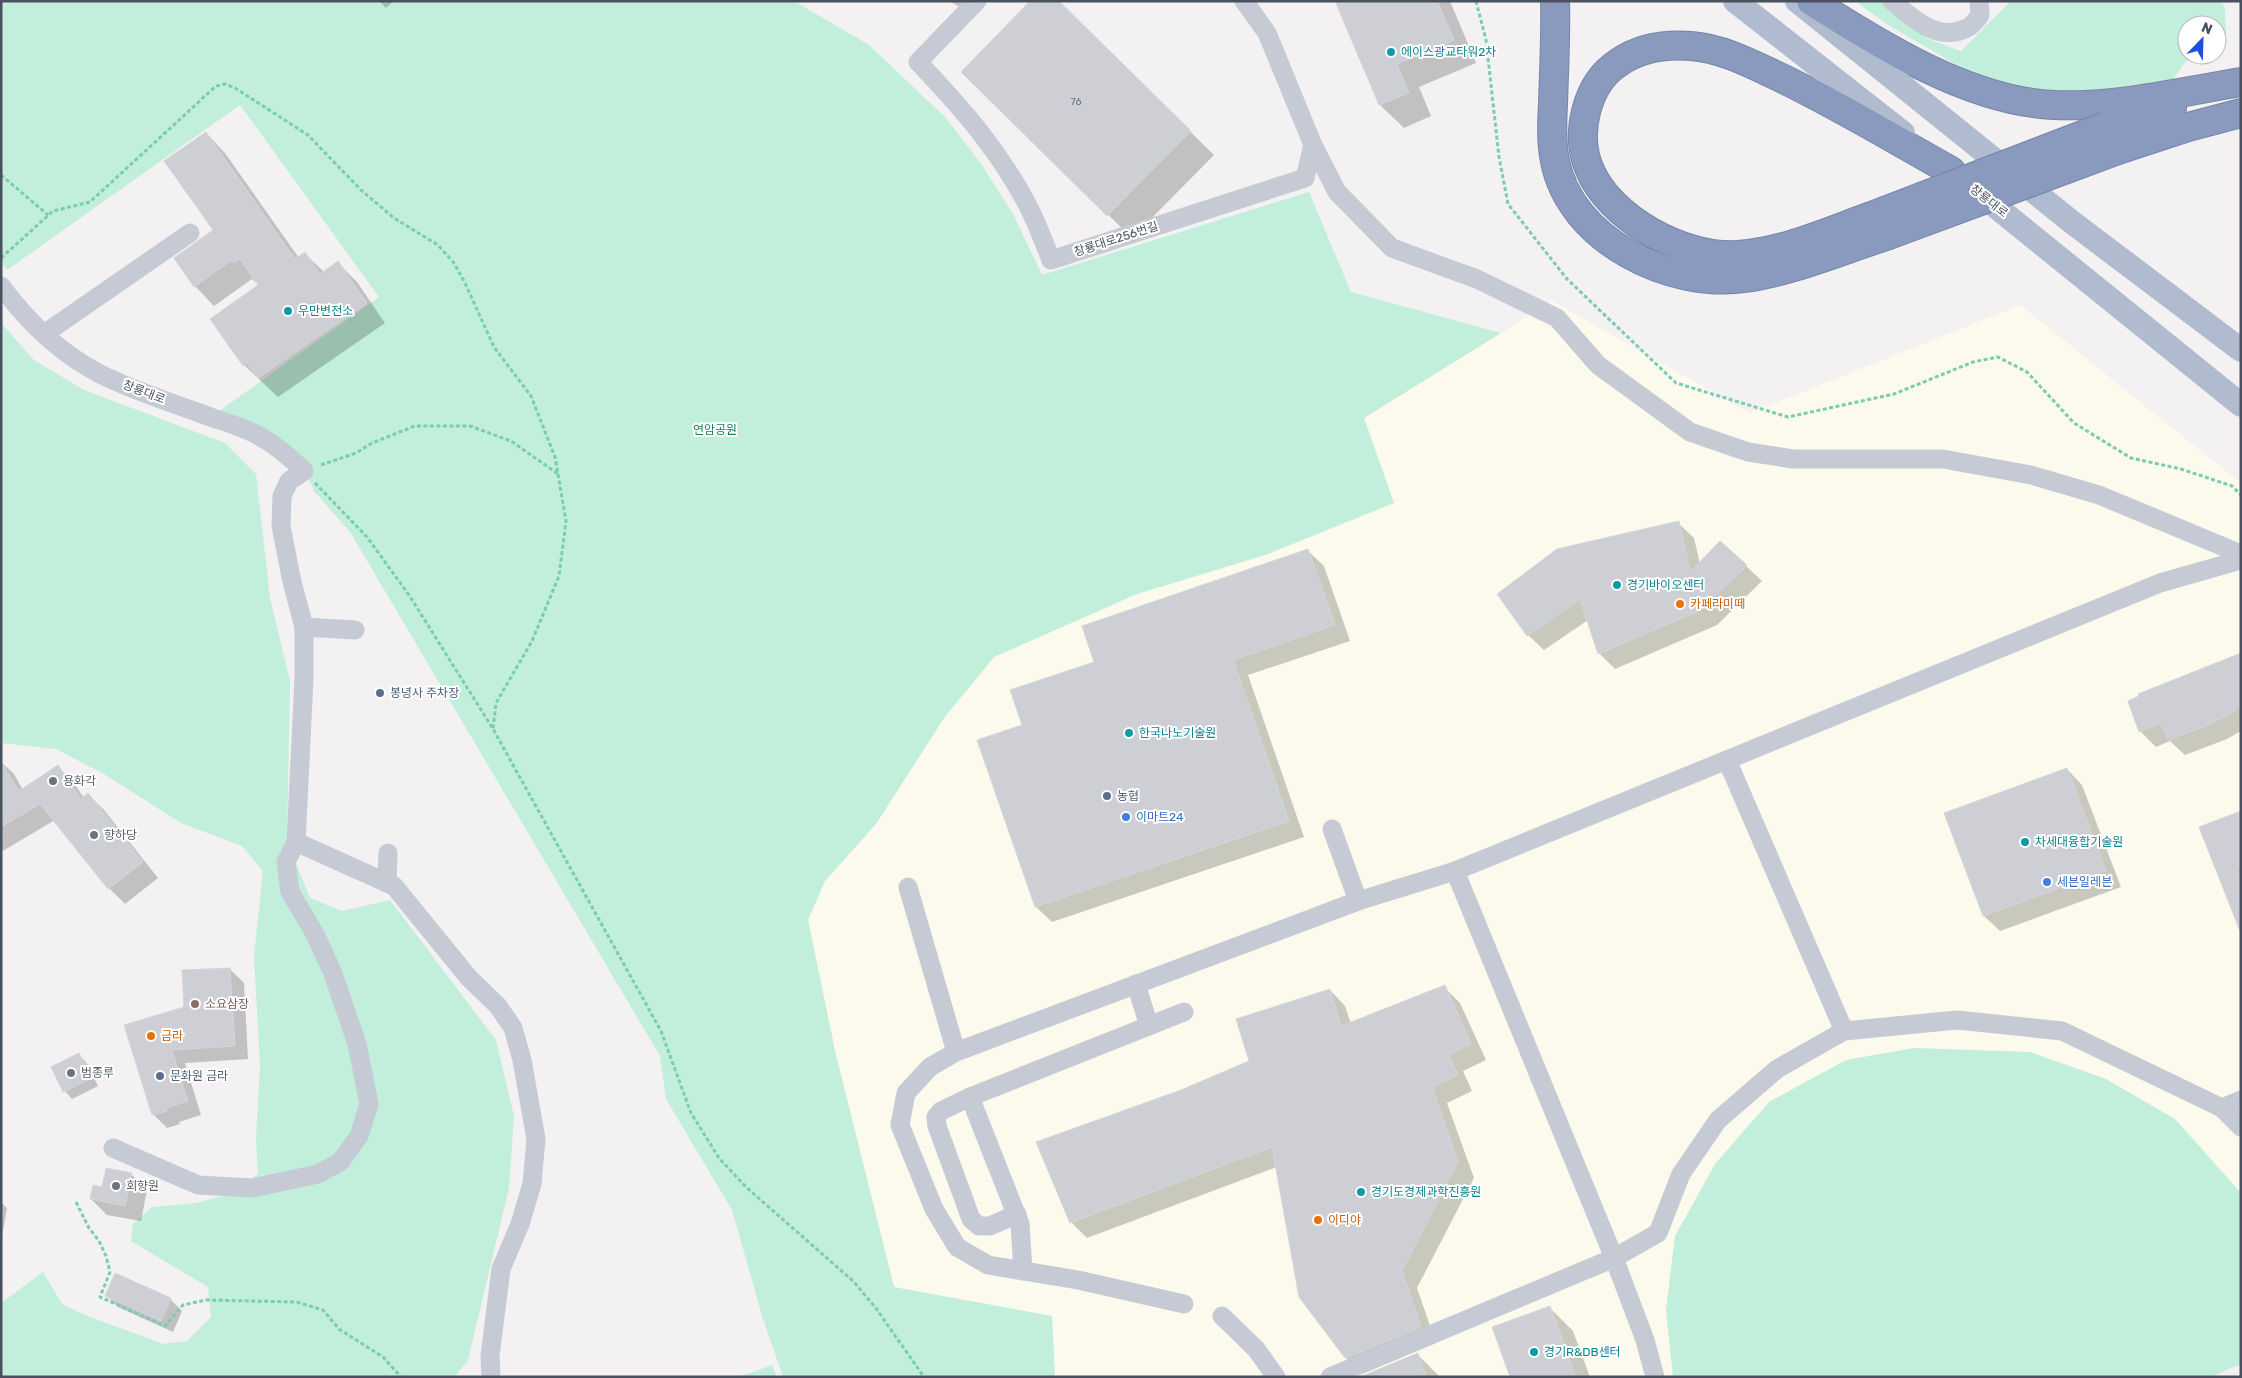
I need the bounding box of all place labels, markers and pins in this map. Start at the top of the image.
place label: 에이스광교타워2차 [1401,45,1496,59]
marker: 에이스광교타워2차 [1385,46,1397,58]
place label: 우만변전소 [298,304,353,318]
marker: 우만변전소 [282,305,294,317]
place label: 경기바이오센터 [1627,578,1704,592]
marker: 경기바이오센터 [1611,579,1623,591]
place label: 카페라미떼 [1690,597,1745,611]
marker: 카페라미떼 [1674,598,1686,610]
place label: 봉녕사 주차장 [390,686,459,700]
marker: 봉녕사 주차장 [374,687,386,699]
place label: 한국나노기술원 [1139,726,1216,740]
marker: 한국나노기술원 [1123,727,1135,739]
place label: 용화각 [63,774,96,788]
marker: 용화각 [47,775,59,787]
place label: 농협 [1117,789,1139,803]
marker: 농협 [1101,790,1113,802]
place label: 이마트24 [1136,810,1184,824]
marker: 이마트24 [1120,811,1132,823]
place label: 향하당 [104,828,137,842]
marker: 향하당 [88,829,100,841]
place label: 차세대융합기술원 [2035,835,2123,849]
marker: 차세대융합기술원 [2019,836,2031,848]
place label: 세븐일레븐 [2057,875,2112,889]
marker: 세븐일레븐 [2041,876,2053,888]
place label: 소요삼장 [205,997,249,1011]
marker: 소요삼장 [189,998,201,1010]
place label: 금라 [161,1029,183,1043]
marker: 금라 [145,1030,157,1042]
place label: 범종루 [81,1066,114,1080]
marker: 범종루 [65,1067,77,1079]
place label: 문화원 금라 [170,1069,228,1083]
marker: 문화원 금라 [154,1070,166,1082]
place label: 회향원 [126,1179,159,1193]
marker: 회향원 [110,1180,122,1192]
place label: 경기도경제과학진흥원 [1371,1185,1481,1199]
marker: 경기도경제과학진흥원 [1355,1186,1367,1198]
place label: 이디야 [1328,1213,1361,1227]
marker: 이디야 [1312,1214,1324,1226]
place label: 경기R&DB센터 [1544,1345,1621,1359]
marker: 경기R&DB센터 [1528,1346,1540,1358]

